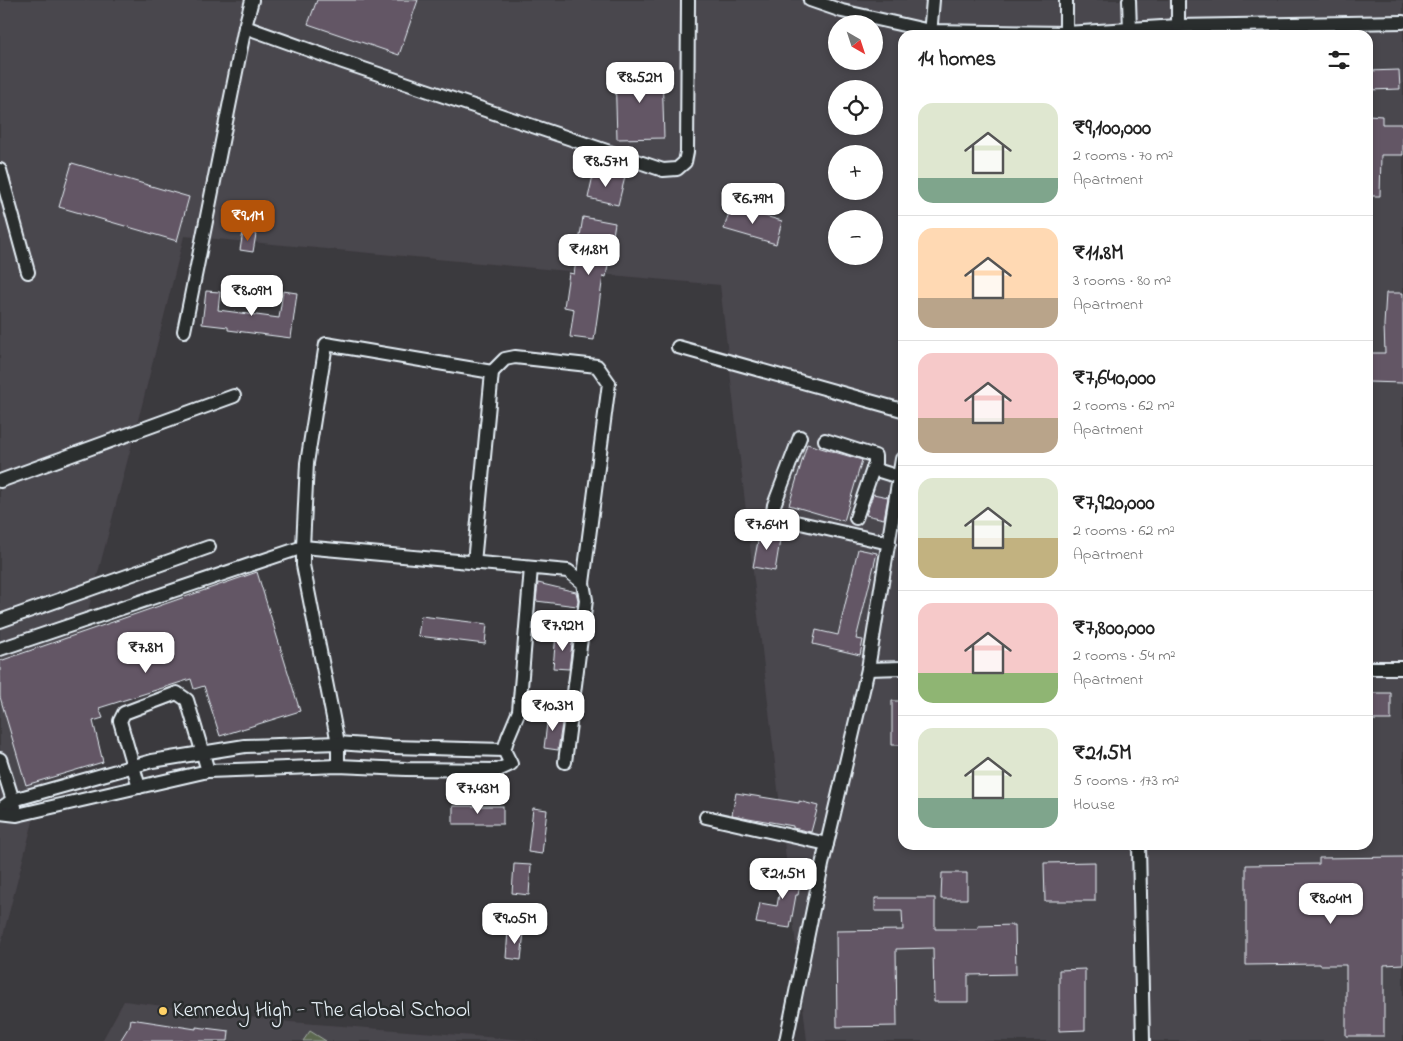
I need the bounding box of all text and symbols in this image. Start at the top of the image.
north arrow [828,15,882,70]
map controls [828,15,883,265]
text: 14 homes [918,45,996,75]
icon: filters [1325,46,1353,74]
pin: ₹8.52M [599,62,681,104]
text: ₹8.52M [617,66,663,90]
button: locate [828,80,883,135]
text: ₹9,100,000 [1073,114,1151,144]
icon: home [958,123,1018,183]
text: 2 rooms · 70 m² [1073,144,1173,168]
button: + [828,145,883,200]
pin: ₹8.57M [565,146,647,188]
text: ₹8.57M [584,150,628,174]
text: Apartment [1073,168,1143,192]
pin: ₹6.79M [712,182,794,225]
text: ₹6.79M [732,187,774,211]
pin: ₹9.1M [213,200,283,242]
text: ₹9.1M [232,204,264,228]
button: − [828,210,883,265]
pin: ₹11.8M [548,234,630,276]
text: ₹11.8M [570,238,608,262]
text: ₹11.8M [1073,239,1124,269]
icon: home [958,248,1018,308]
text: 3 rooms · 80 m² [1073,269,1171,293]
pin: ₹8.09M [211,274,293,317]
text: ₹8.09M [232,279,272,303]
text: Apartment [1073,293,1143,317]
text: ₹7,640,000 [1073,364,1156,394]
icon: home [958,373,1018,433]
text: 2 rooms · 62 m² [1073,394,1175,418]
text: Apartment [1073,418,1143,442]
text: ₹7,920,000 [1073,489,1155,519]
icon: home [958,498,1018,558]
pin: ₹7.64M [726,508,808,551]
text: ₹7.64M [746,513,788,537]
text: 2 rooms · 62 m² [1073,519,1175,543]
text: Apartment [1073,543,1143,567]
pin: ₹7.92M [522,610,604,652]
text: ₹7.92M [542,614,584,638]
text: ₹7,800,000 [1073,614,1155,644]
icon: home [958,623,1018,683]
pin: ₹7.8M [111,632,181,674]
text: ₹7.8M [128,636,164,660]
text: 2 rooms · 54 m² [1073,644,1175,668]
text: Apartment [1073,668,1143,692]
pin: ₹10.3M [512,690,594,732]
text: ₹10.3M [532,694,574,718]
text: ₹21.5M [1073,739,1132,769]
icon: home [958,748,1018,808]
text: 5 rooms · 173 m² [1073,769,1179,793]
pin: ₹7.43M [437,772,519,815]
text: ₹7.43M [457,777,499,801]
text: House [1073,793,1115,817]
pin: ₹21.5M [742,858,824,900]
text: ₹21.5M [761,862,805,886]
pin: ₹8.04M [1290,882,1372,925]
text: ₹8.04M [1310,887,1352,911]
pin: ₹9.05M [474,902,556,945]
text: ₹9.05M [493,907,537,931]
place label: Kennedy High - The Global School [173,995,470,1028]
marker: Kennedy High - The Global School [157,1005,169,1017]

